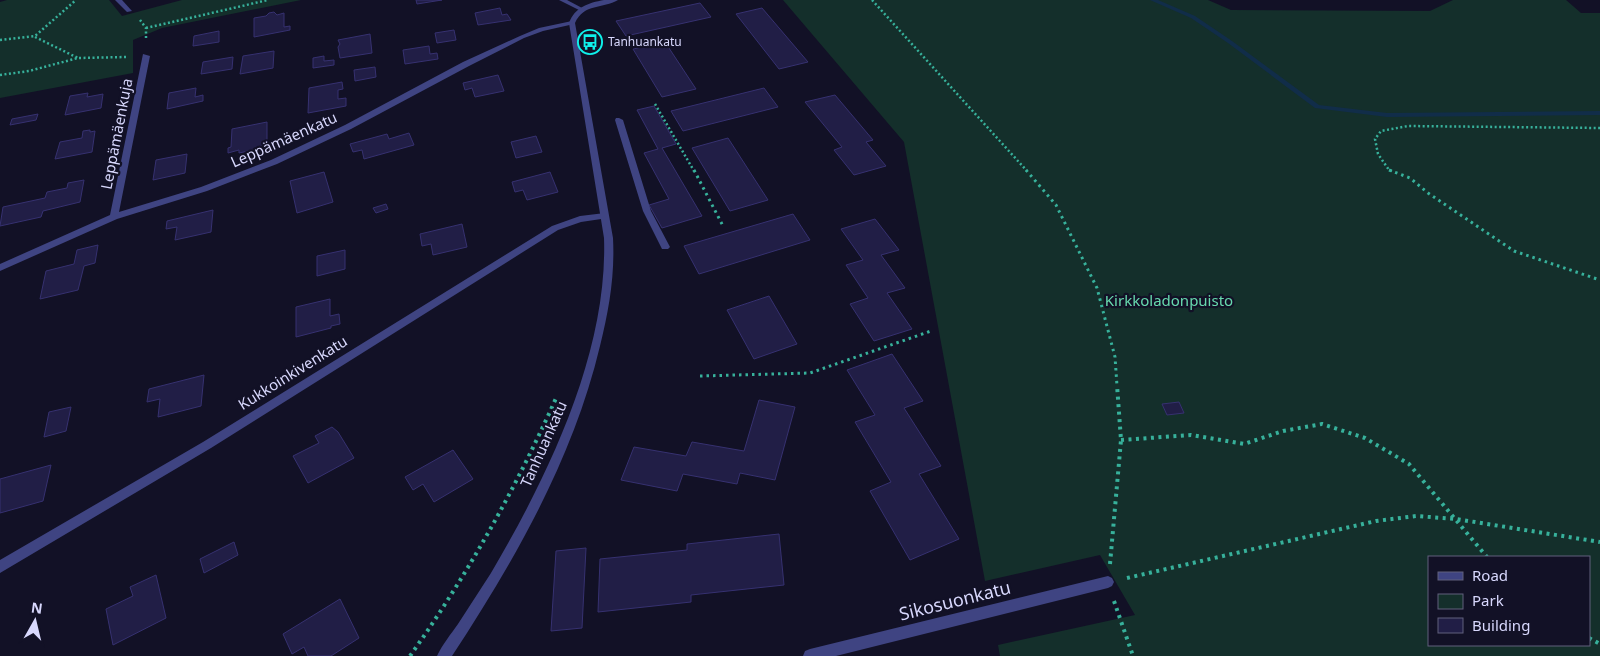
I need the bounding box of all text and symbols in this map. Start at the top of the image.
bus stop icon: Tanhuankatu [577,29,603,55]
place label: Tanhuankatu [608,33,682,50]
street label: Leppämäenkuja [95,76,137,191]
street label: Leppämäenkatu [227,107,340,172]
park label: Kirkkoladonpuisto [1105,290,1233,310]
street label: Kukkoinkivenkatu [234,331,351,414]
street label: Tanhuankatu [515,397,571,490]
legend [1428,556,1590,646]
text: Road [1472,565,1508,585]
street label: Sikosuonkatu [896,575,1013,625]
text: Park [1472,590,1504,610]
north arrow [10,596,60,646]
text: N [30,597,44,618]
text: Building [1472,615,1530,635]

